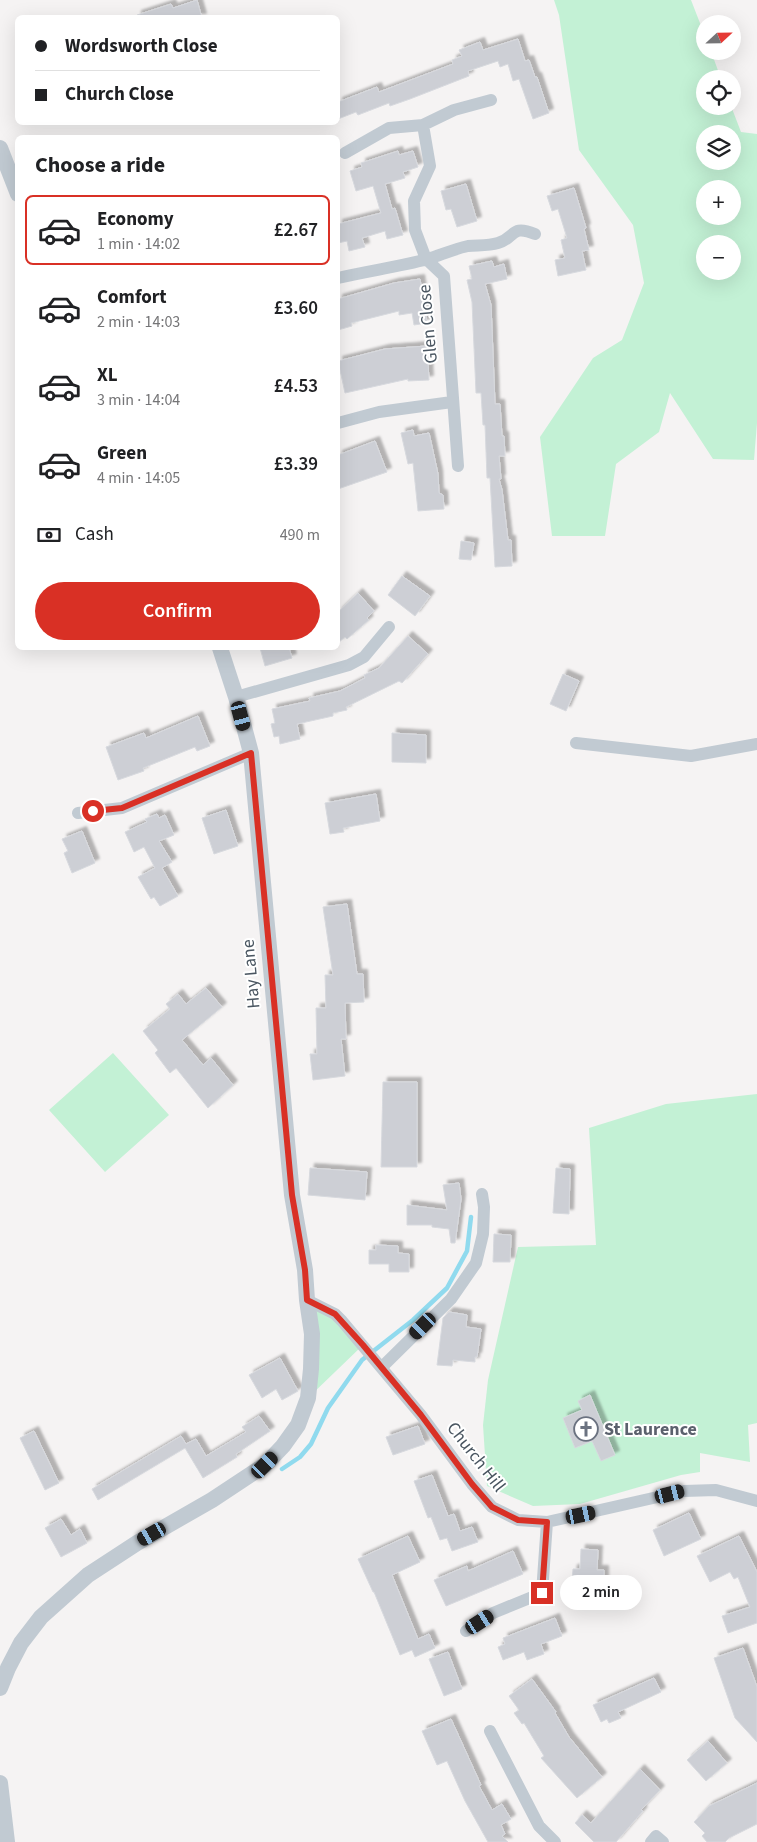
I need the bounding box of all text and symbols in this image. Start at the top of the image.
north arrow [696,15,741,60]
map controls [696,15,741,280]
text: Wordsworth Close [65,33,218,60]
button: locate [696,70,741,115]
text: Church Close [65,81,174,108]
button: layers [696,125,741,170]
text: Choose a ride [35,149,165,181]
button: + [696,180,741,225]
text: Economy [97,206,174,233]
icon: car [37,208,82,253]
text: £2.67 [274,217,318,244]
text: 1 min · 14:02 [97,233,180,255]
button: − [696,235,741,280]
street label: Glen Close [412,283,444,365]
text: Comfort [97,284,167,311]
icon: car [37,286,82,331]
text: £3.60 [274,295,318,322]
text: 2 min · 14:03 [97,311,180,333]
text: XL [97,362,118,389]
icon: car [37,364,82,409]
text: £4.53 [274,373,318,400]
text: 3 min · 14:04 [97,389,180,411]
text: Green [97,440,147,467]
icon: car [37,442,82,487]
text: £3.39 [274,451,318,478]
text: 4 min · 14:05 [97,467,180,489]
icon: cash [35,521,63,549]
text: Cash [75,521,114,548]
text: 490 m [280,524,320,546]
button: Confirm [35,582,320,640]
car [229,700,252,732]
route start [82,800,104,822]
street label: Hay Lane [236,938,266,1010]
car [407,1310,438,1342]
church icon: St Laurence [573,1416,599,1442]
street label: Church Hill [441,1417,511,1497]
place label: St Laurence [604,1417,697,1442]
car [249,1449,280,1481]
car [653,1483,686,1505]
car [564,1505,597,1525]
car [135,1520,168,1548]
callout: 2 min [560,1576,642,1610]
text: 2 min [582,1581,620,1603]
route end [531,1582,553,1604]
car [463,1608,496,1636]

